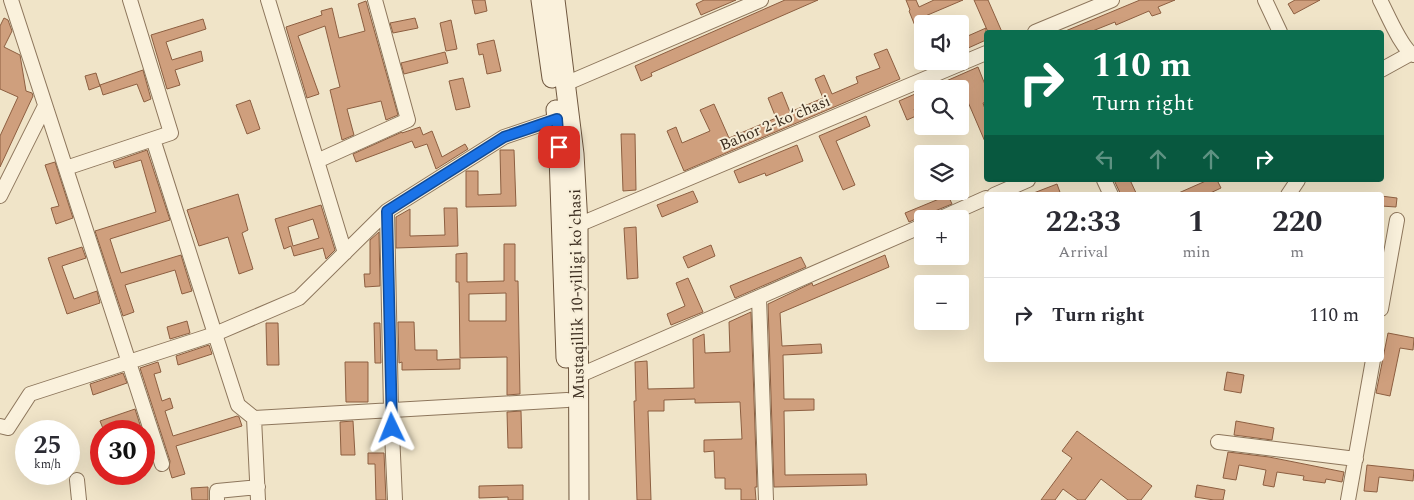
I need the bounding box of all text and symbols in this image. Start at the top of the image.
map controls [914,15,969,330]
button: sound [914,15,969,70]
text: 110 m [1092,39,1191,92]
icon: right [1009,50,1074,115]
button: search [914,80,969,135]
text: Turn right [1092,87,1194,120]
street label: Bahor 2-koʻchasi [716,89,834,157]
pin [538,126,580,168]
icon: arrive [545,133,573,161]
button: layers [914,145,969,200]
icon: left [1091,145,1119,173]
icon: ahead [1144,145,1172,173]
icon: ahead [1197,145,1225,173]
icon: right [1250,145,1278,173]
street label: Mustaqillik 10-yilligi ko'chasi [563,189,591,399]
text: 22:33 [1046,199,1121,245]
text: 1 [1188,199,1205,245]
text: 220 [1272,199,1322,245]
button: + [914,210,969,265]
text: Arrival [1058,240,1108,264]
text: min [1182,240,1210,264]
text: m [1290,240,1304,264]
button: − [914,275,969,330]
icon: right [1009,301,1037,329]
text: Turn right [1052,301,1145,330]
text: 110 m [1309,301,1359,330]
position arrow [365,401,417,453]
speed limit sign: 30 [90,420,155,485]
text: 25 [33,427,62,465]
text: km/h [34,455,61,474]

